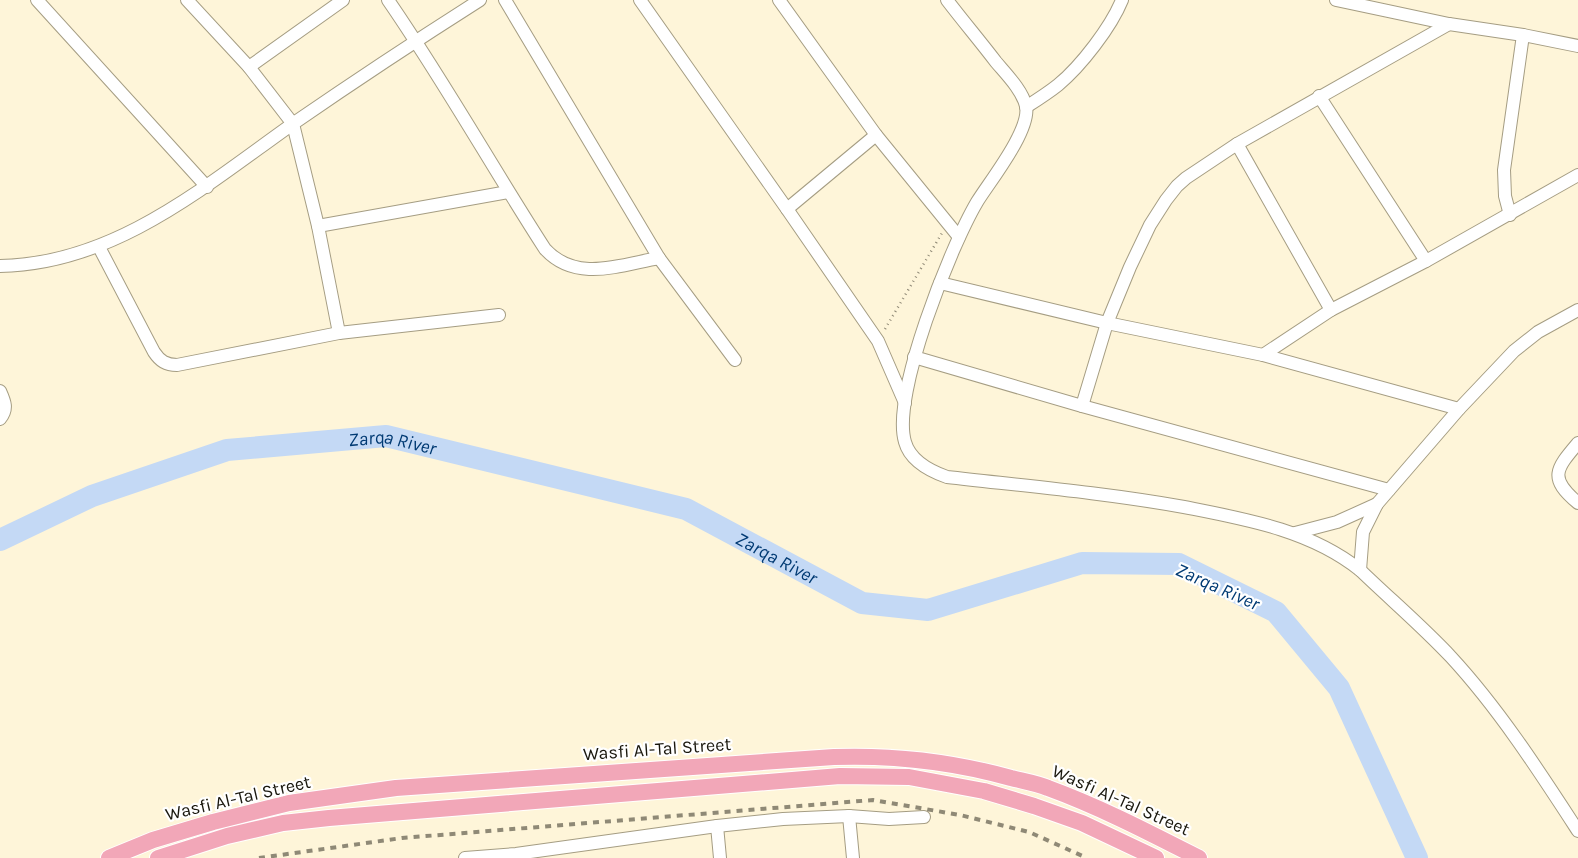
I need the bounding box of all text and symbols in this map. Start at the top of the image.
water label: Zarqa River [347,426,440,460]
water label: Zarqa River [732,528,822,590]
water label: Zarqa River [1172,559,1264,616]
street label: Wasfi Al-Tal Street [582,733,732,765]
street label: Wasfi Al-Tal Street [1049,760,1193,840]
street label: Wasfi Al-Tal Street [163,771,313,825]

